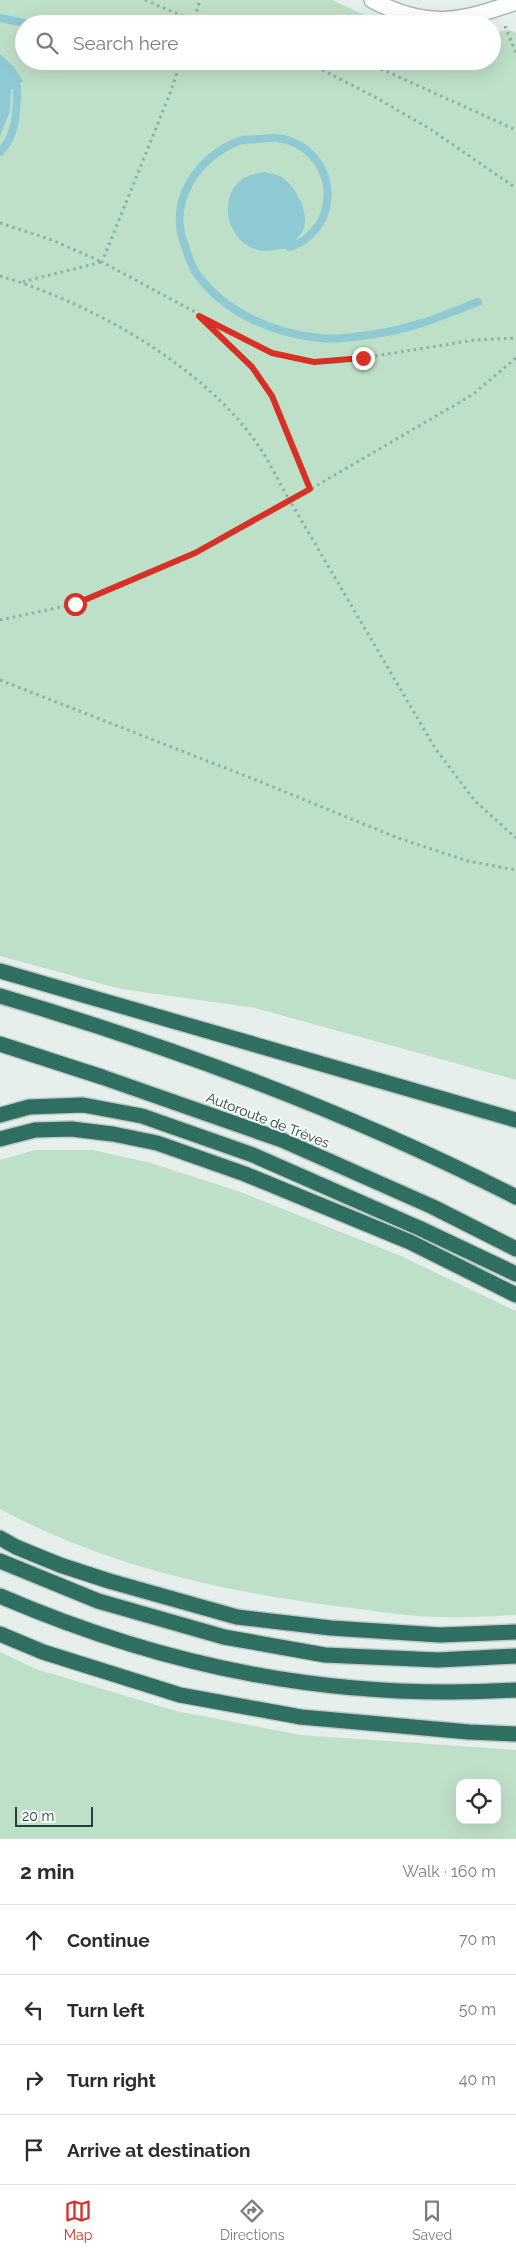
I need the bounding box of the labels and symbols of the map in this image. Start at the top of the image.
route end [352,347,375,370]
route start [64,593,87,616]
street label: Autoroute de Trèves [204,1089,332,1151]
scale bar [15,1804,92,1827]

